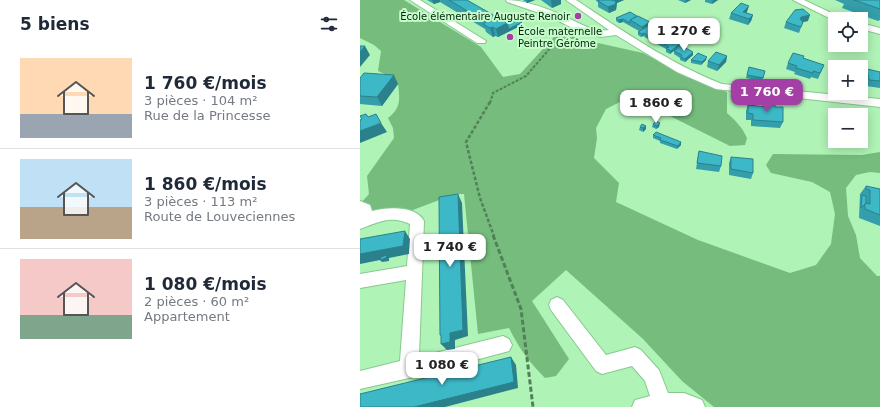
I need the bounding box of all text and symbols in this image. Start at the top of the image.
place label: École élémentaire Auguste Renoir [400,10,571,22]
marker: École élémentaire Auguste Renoir [573,11,583,21]
map controls [828,12,868,148]
button: locate [828,12,868,52]
icon: filters [318,13,340,35]
text: 5 biens [20,14,90,34]
pin: 1 270 € [647,18,721,52]
text: 1 270 € [657,23,711,38]
place label: École maternelle Peintre Gérôme [518,25,602,49]
marker: École maternelle Peintre Gérôme [505,32,515,42]
button: + [828,60,868,100]
text: 1 760 €/mois [144,73,267,93]
icon: home [52,74,100,122]
pin: 1 760 € [730,79,804,113]
text: 1 760 € [740,84,794,99]
pin: 1 860 € [619,90,693,124]
text: 3 pièces · 104 m² [144,93,257,108]
text: 1 860 € [629,95,683,110]
text: Rue de la Princesse [144,108,270,123]
button: − [828,108,868,148]
text: 1 860 €/mois [144,174,267,194]
icon: home [52,175,100,223]
text: 3 pièces · 113 m² [144,194,257,209]
text: Route de Louveciennes [144,209,295,224]
pin: 1 740 € [413,234,487,268]
text: 1 740 € [423,239,477,254]
text: 1 080 €/mois [144,274,267,294]
icon: home [52,275,100,323]
text: 2 pièces · 60 m² [144,294,249,309]
text: Appartement [144,309,230,324]
pin: 1 080 € [405,352,479,386]
text: 1 080 € [415,357,469,372]

